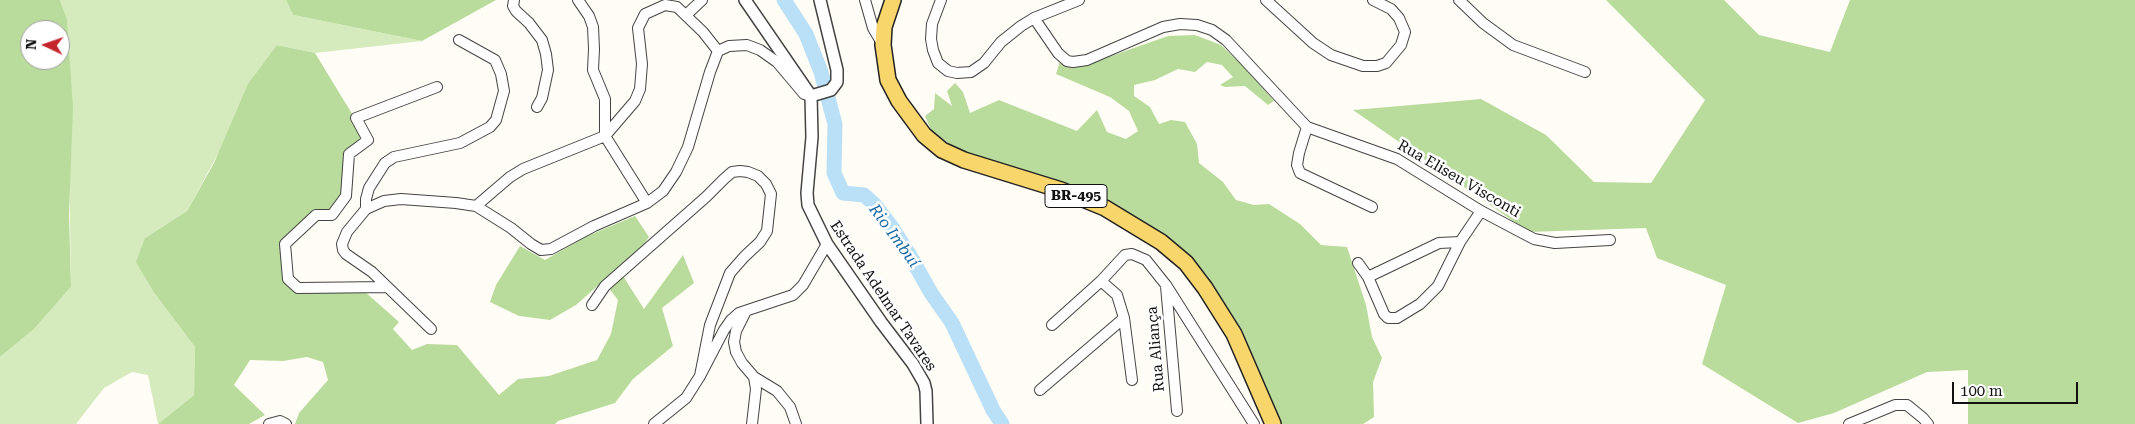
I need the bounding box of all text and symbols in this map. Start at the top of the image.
north arrow [20,20,70,70]
text: N [23,38,39,50]
street label: Rua Eliseu Visconti [1394,136,1524,222]
road number: BR-495 [1045,185,1107,208]
water label: Rio Imbuí [865,201,923,271]
street label: Estrada Adelmar Tavares [826,217,940,375]
street label: Rua Aliança [1143,305,1169,393]
scale bar [1955,372,2081,404]
text: 100 m [1960,382,2003,400]

